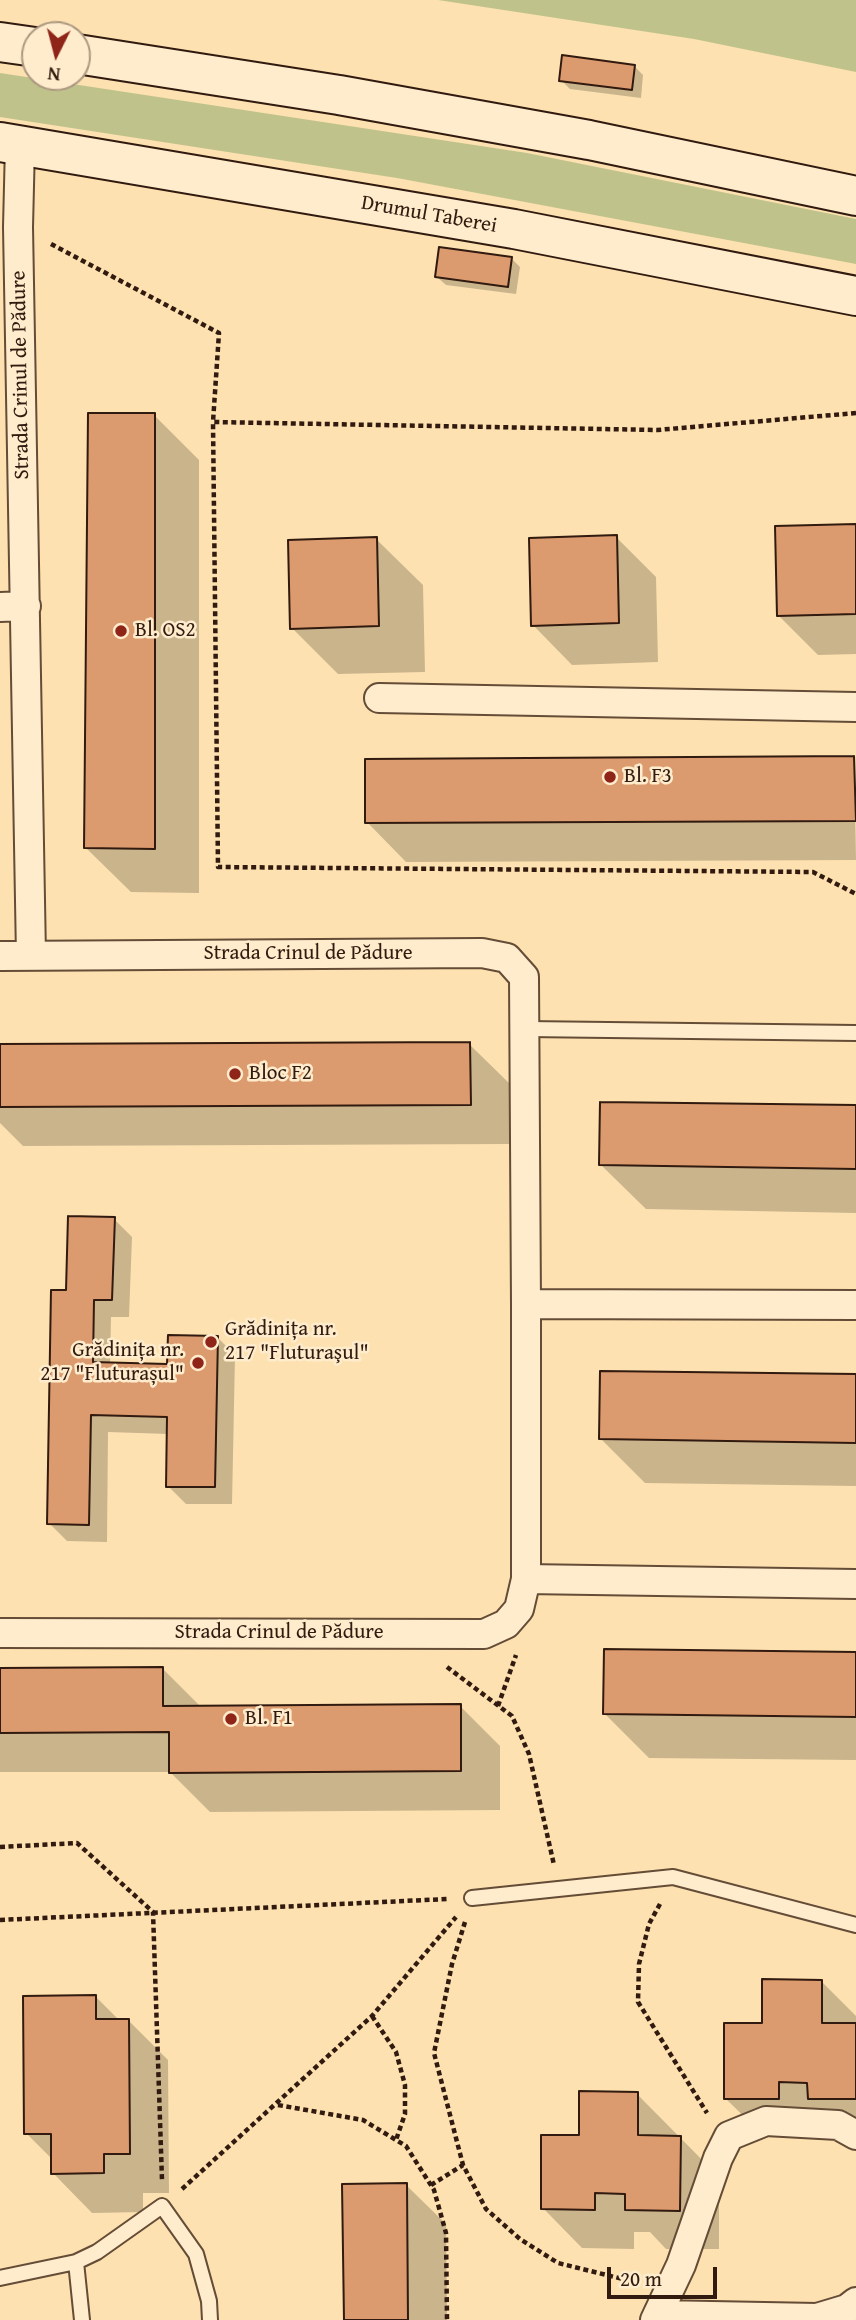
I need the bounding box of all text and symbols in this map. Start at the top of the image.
north arrow [21,21,91,91]
text: N [46,60,62,89]
street label: Drumul Taberei [359,191,499,239]
street label: Strada Crinul de Pădure [7,270,35,480]
place label: Bl. OS2 [135,618,196,644]
marker: Bl. OS2 [113,623,129,639]
place label: Bl. F3 [624,764,672,790]
marker: Bl. F3 [602,769,618,785]
street label: Strada Crinul de Pădure [203,941,413,967]
place label: Bloc F2 [249,1061,312,1087]
marker: Bloc F2 [227,1066,243,1082]
place label: Grădinița nr. 217 "Fluturaşul" [225,1317,369,1367]
marker: Grădinița nr. 217 "Fluturaşul" [203,1334,219,1350]
place label: Grădinița nr. 217 "Fluturașul" [40,1338,184,1388]
marker: Grădinița nr. 217 "Fluturașul" [190,1355,206,1371]
street label: Strada Crinul de Pădure [174,1620,384,1646]
place label: Bl. F1 [245,1706,293,1732]
marker: Bl. F1 [223,1711,239,1727]
scale bar [611,2254,721,2298]
text: 20 m [620,2263,662,2294]

